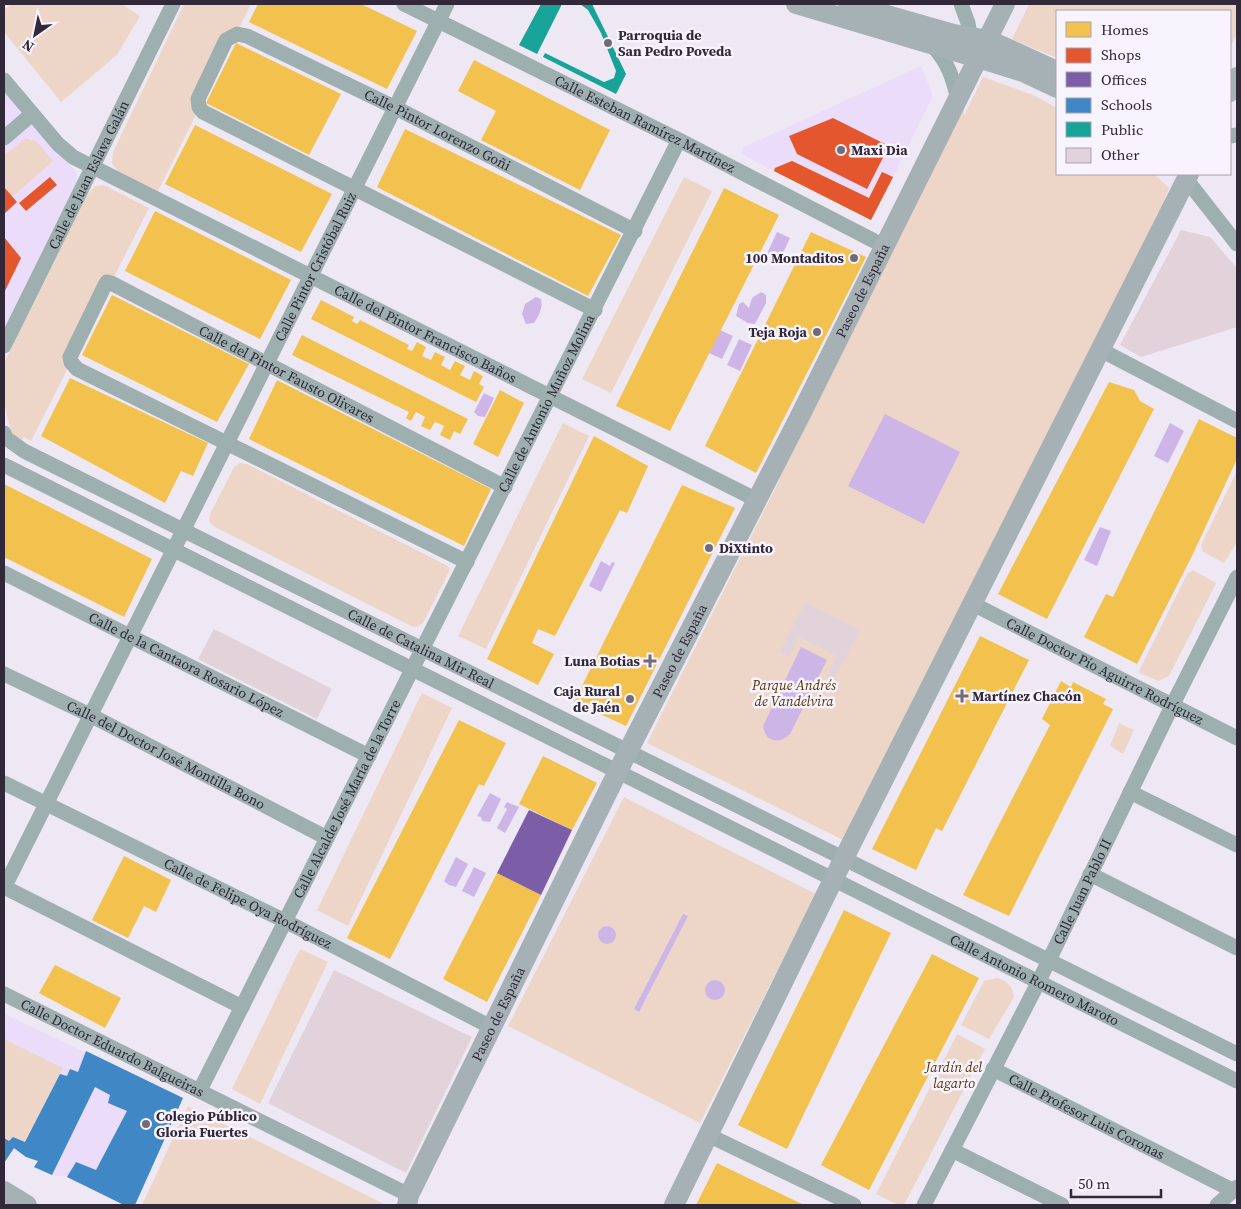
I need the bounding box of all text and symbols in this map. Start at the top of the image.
north arrow [10,10,60,60]
legend [1056,10,1231,175]
text: Homes [1101,19,1148,40]
place label: Parroquia de San Pedro Poveda [618,25,732,61]
text: N [18,35,38,57]
marker: Parroquia de San Pedro Poveda [602,37,614,49]
text: Shops [1101,44,1141,65]
text: Offices [1101,69,1147,90]
street label: Calle Esteban Ramírez Martínez [551,70,739,178]
street label: Calle Pintor Lorenzo Goñi [361,84,514,175]
text: Schools [1101,94,1152,115]
street label: Calle de Juan Eslava Galán [43,96,134,253]
text: Public [1101,119,1143,140]
place label: Maxi Dia [851,140,908,160]
marker: Maxi Dia [835,144,847,156]
text: Other [1101,144,1140,165]
street label: Calle Pintor Cristóbal Ruiz [270,188,361,345]
street label: Paseo de España [830,239,895,341]
place label: 100 Montaditos [745,248,845,268]
marker: 100 Montaditos [848,252,860,264]
street label: Calle del Pintor Francisco Baños [331,280,520,388]
street label: Calle de Antonio Muñoz Molina [493,310,600,496]
street label: Calle del Pintor Fausto Olivares [195,320,378,428]
place label: Teja Roja [748,322,808,342]
marker: Teja Roja [811,326,823,338]
place label: DiXtinto [719,538,773,558]
marker: DiXtinto [703,542,715,554]
street label: Paseo de España [647,600,712,701]
street label: Calle de Catalina Mir Real [344,603,498,693]
street label: Calle de la Cantaora Rosario López [85,607,288,722]
street label: Calle Doctor Pío Aguirre Rodríguez [1003,613,1208,730]
place label: Luna Botias [564,651,641,671]
marker: Luna Botias [644,655,656,667]
park label: Parque Andrés de Vandelvira [751,675,837,711]
place label: Caja Rural de Jaén [553,681,620,717]
place label: Martínez Chacón [972,686,1082,706]
marker: Martínez Chacón [956,690,968,702]
marker: Caja Rural de Jaén [624,693,636,705]
street label: Calle del Doctor José Montilla Bono [63,695,269,814]
street label: Calle Alcalde José María de la Torre [288,696,405,902]
street label: Calle Juan Pablo II [1048,835,1116,948]
street label: Calle de Felipe Oya Rodríguez [161,853,336,954]
street label: Calle Antonio Romero Maroto [947,929,1123,1031]
street label: Paseo de España [466,963,530,1065]
street label: Calle Doctor Eduardo Balgueiras [17,994,208,1102]
park label: Jardín del lagarto [924,1057,982,1093]
street label: Calle Profesor Luis Coronas [1005,1069,1168,1164]
place label: Colegio Público Gloria Fuertes [156,1106,257,1142]
marker: Colegio Público Gloria Fuertes [140,1118,152,1130]
scale bar [1071,1166,1161,1198]
text: 50 m [1078,1173,1110,1194]

